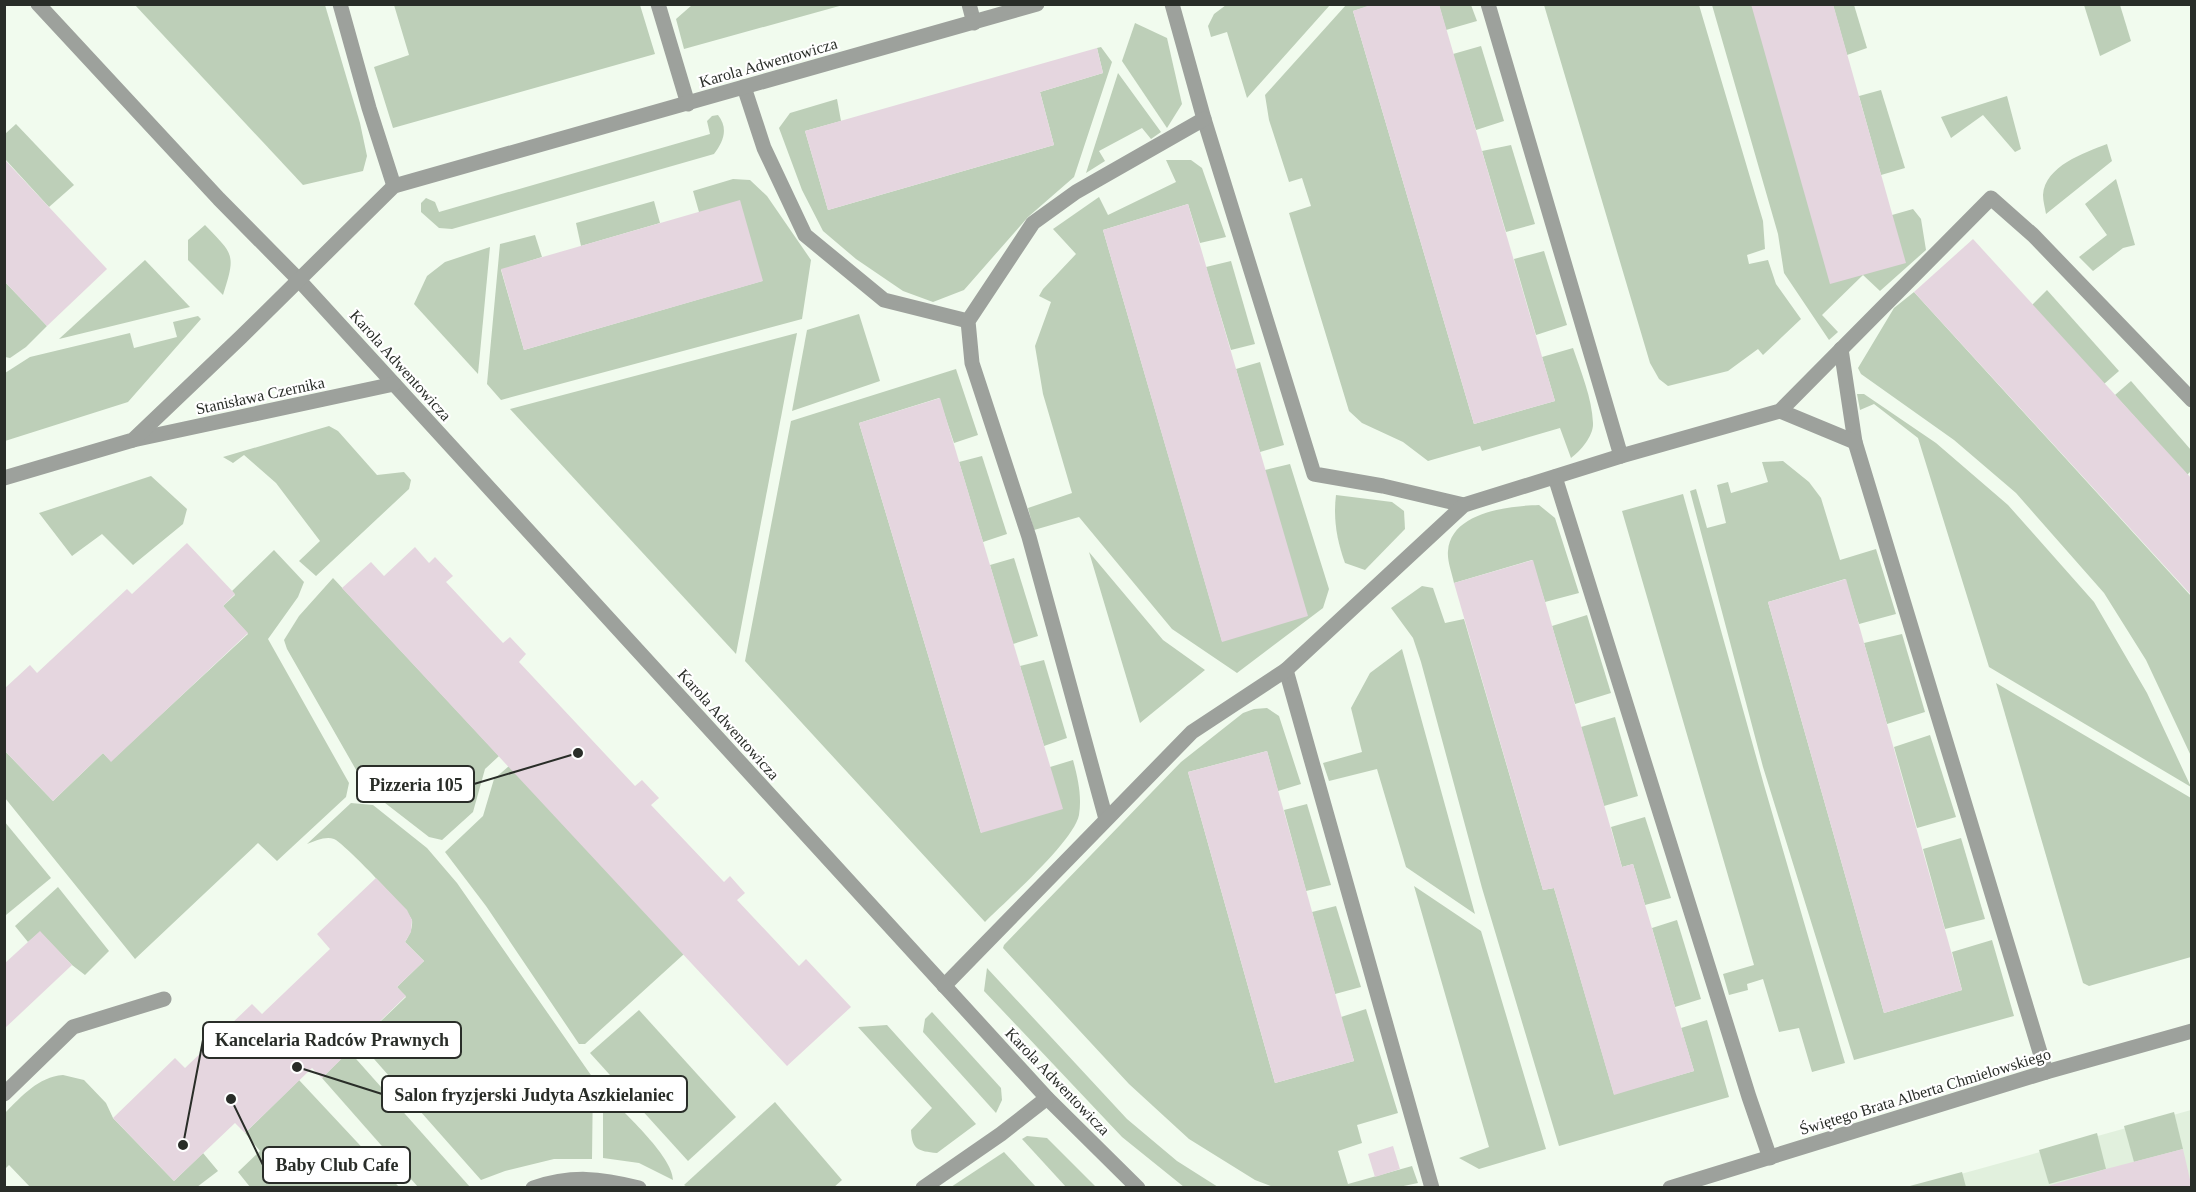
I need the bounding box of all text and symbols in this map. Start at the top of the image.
street label: Karola Adwentowicza [697,35,839,90]
street label: Karola Adwentowicza [347,307,455,424]
street label: Stanisława Czernika [194,374,326,417]
street label: Karola Adwentowicza [675,666,783,783]
callout: Pizzeria 105 [357,766,474,802]
text: Pizzeria 105 [369,775,463,795]
callout: Kancelaria Radców Prawnych [203,1022,461,1058]
street label: Karola Adwentowicza [1002,1024,1113,1139]
text: Kancelaria Radców Prawnych [215,1030,449,1050]
street label: Świętego Brata Alberta Chmielowskiego [1797,1044,2053,1139]
callout: Salon fryzjerski Judyta Aszkielaniec [382,1076,687,1112]
text: Salon fryzjerski Judyta Aszkielaniec [394,1085,674,1105]
callout: Baby Club Cafe [263,1147,410,1183]
text: Baby Club Cafe [275,1155,399,1175]

